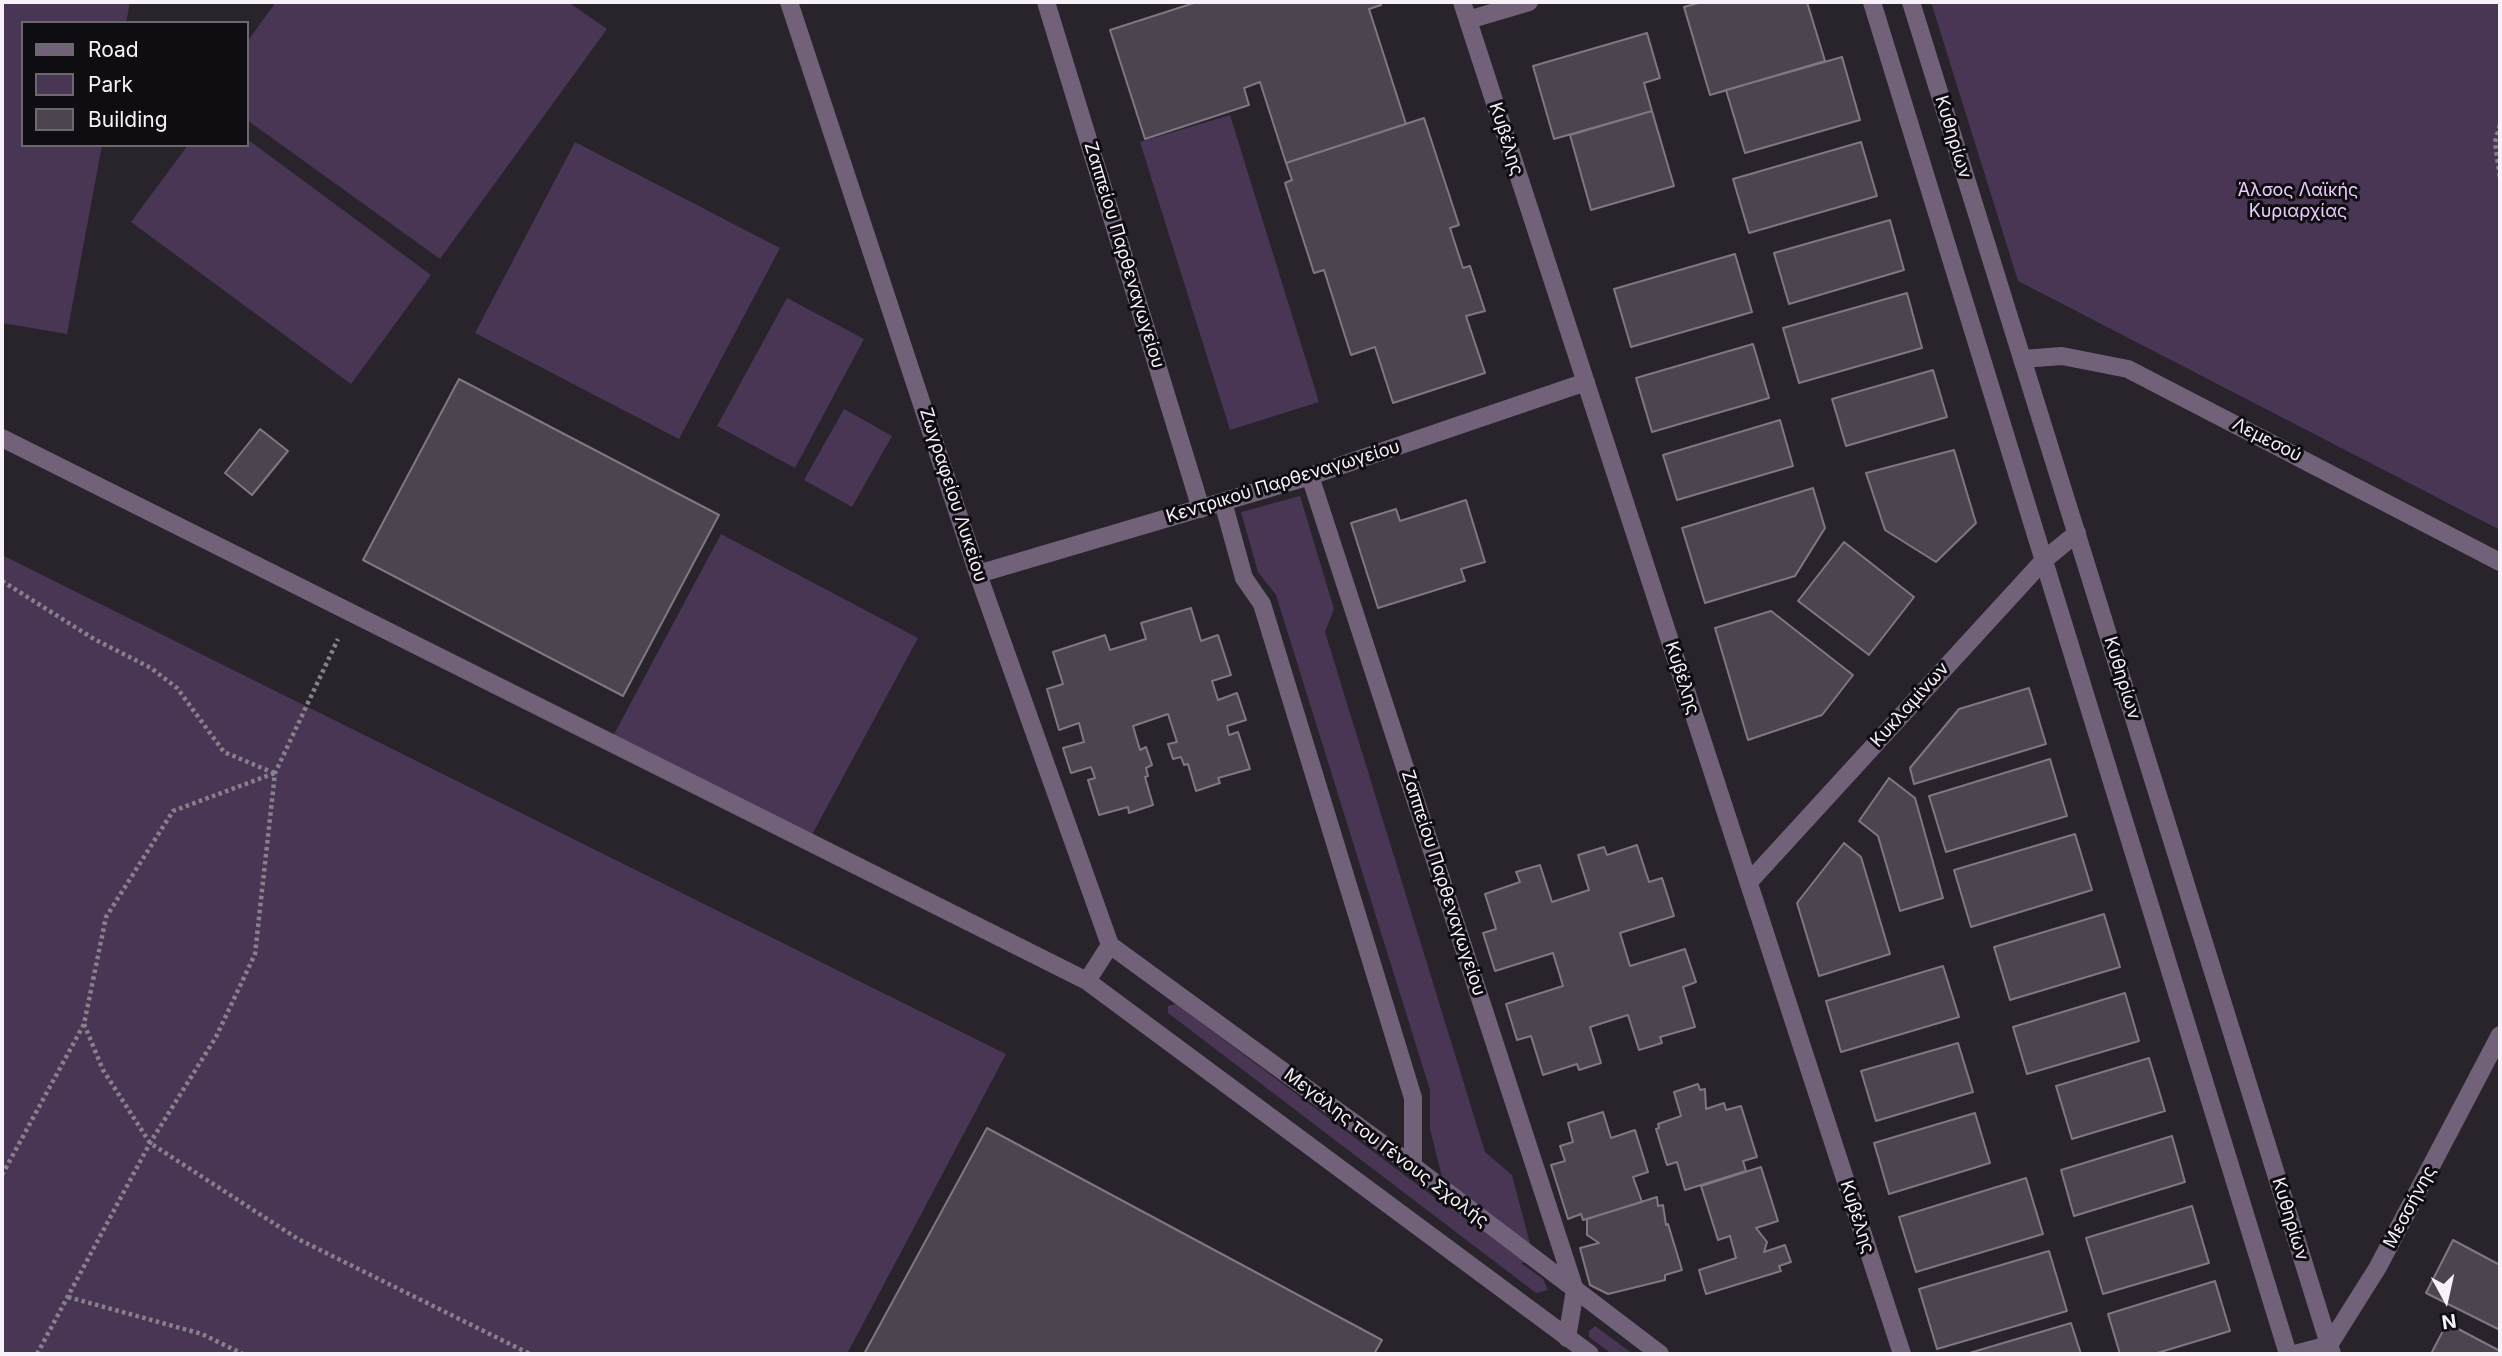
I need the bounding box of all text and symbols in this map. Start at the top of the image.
legend [21,21,248,147]
text: Road [88,37,139,62]
text: Park [88,72,133,97]
street label: Κυθηρίων [1930,93,1976,181]
street label: Κυβέλης [1484,100,1528,178]
text: Building [88,107,168,132]
street label: Ζαππείου Παρθεναγωγείου [1079,139,1169,371]
park label: Άλσος Λαϊκής Κυριαρχίας [2238,180,2358,222]
street label: Ζωγραφείου Λυκείου [915,405,991,585]
street label: Λεμεσού [2229,413,2305,467]
street label: Κεντρικού Παρθεναγωγείου [1163,436,1403,528]
street label: Κυθηρίων [2099,634,2145,722]
street label: Κυβέλης [1660,639,1704,717]
street label: Κυκλαμίνων [1866,658,1954,752]
street label: Ζαππείου Παρθεναγωγείου [1396,768,1490,998]
street label: Μεγάλης του Γένους Σχολής [1279,1064,1493,1232]
street label: Μεσσήνης [2379,1162,2441,1252]
street label: Κυθηρίων [2267,1175,2313,1263]
street label: Κυβέλης [1835,1178,1879,1256]
north arrow [2411,1265,2481,1335]
text: N [2440,1309,2458,1334]

